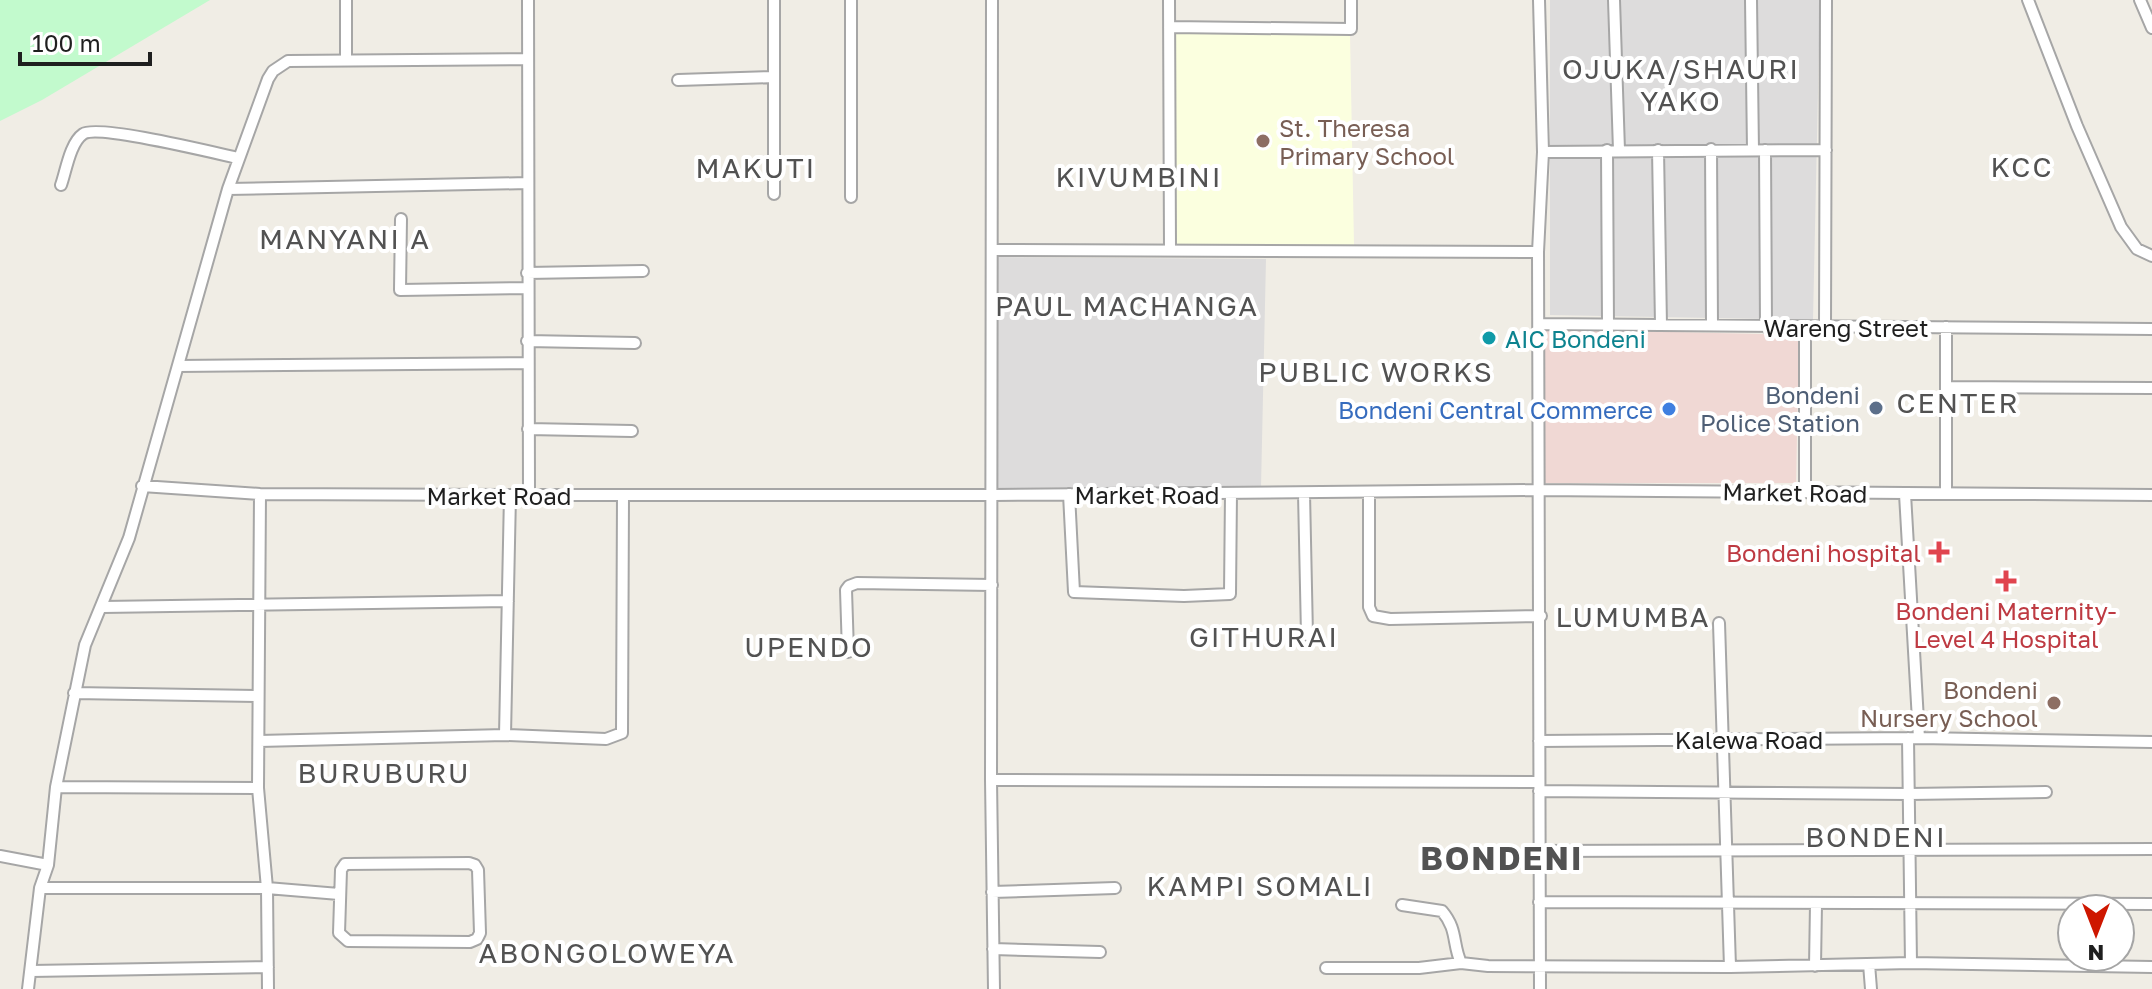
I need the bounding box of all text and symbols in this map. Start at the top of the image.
scale bar [20,16,150,66]
text: 100 m [32,28,101,57]
district label: OJUKA/SHAURI YAKO [1562,52,1800,117]
place label: St. Theresa Primary School [1279,113,1455,170]
marker: St. Theresa Primary School [1254,132,1272,150]
district label: KCC [1991,150,2053,183]
district label: MAKUTI [696,151,816,184]
district label: KIVUMBINI [1055,160,1223,193]
district label: MANYANI A [259,222,431,255]
district label: PAUL MACHANGA [995,289,1259,322]
street label: Wareng Street [1763,313,1929,342]
place label: AIC Bondeni [1505,324,1646,353]
marker: AIC Bondeni [1480,329,1498,347]
district label: PUBLIC WORKS [1258,355,1494,388]
place label: Bondeni Police Station [1700,380,1860,437]
district label: CENTER [1897,386,2019,419]
place label: Bondeni Central Commerce [1338,395,1653,424]
marker: Bondeni Police Station [1867,399,1885,417]
marker: Bondeni Central Commerce [1660,400,1678,418]
street label: Market Road [1722,476,1868,508]
street label: Market Road [1075,480,1219,509]
street label: Market Road [427,481,571,510]
place label: Bondeni hospital [1726,538,1921,567]
marker: Bondeni hospital [1928,541,1950,563]
marker: Bondeni Maternity- Level 4 Hospital [1995,570,2017,592]
place label: Bondeni Maternity- Level 4 Hospital [1895,596,2117,653]
district label: LUMUMBA [1555,600,1711,633]
district label: GITHURAI [1189,620,1339,653]
district label: UPENDO [744,630,874,663]
place label: Bondeni Nursery School [1860,675,2038,732]
marker: Bondeni Nursery School [2045,694,2063,712]
street label: Kalewa Road [1675,725,1823,754]
district label: BURUBURU [298,756,470,789]
district label: BONDENI [1805,820,1947,853]
district label: BONDENI [1420,839,1584,877]
district label: KAMPI SOMALI [1146,869,1374,902]
north arrow [2056,893,2136,973]
district label: ABONGOLOWEYA [478,936,736,969]
text: N [2088,940,2104,967]

